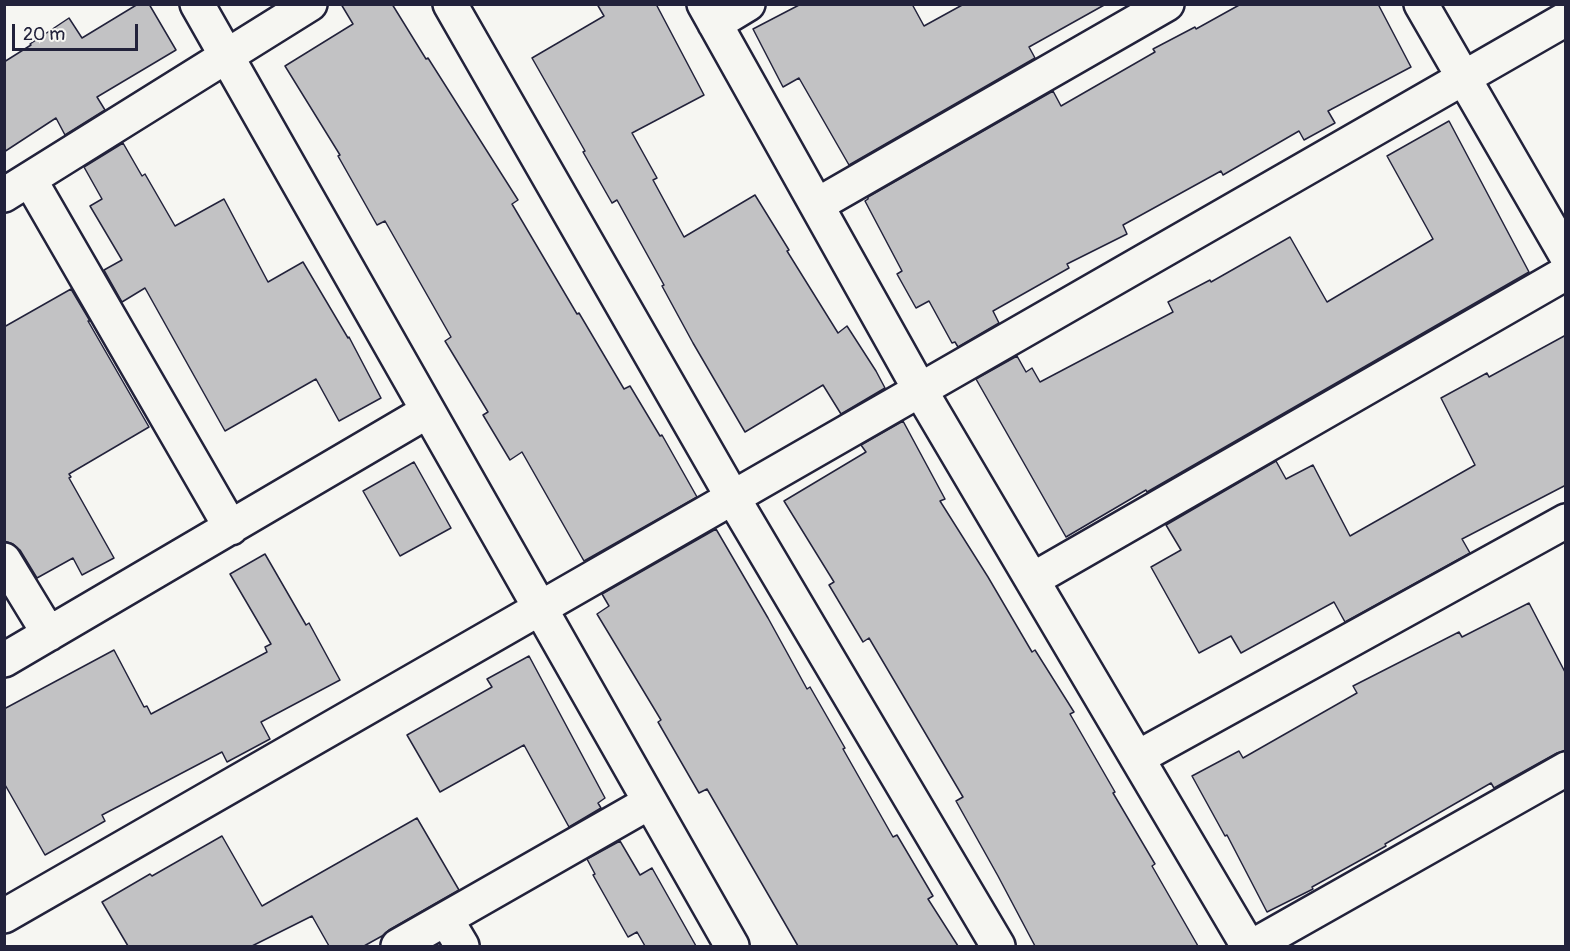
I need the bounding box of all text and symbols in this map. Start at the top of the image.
scale bar [15,12,141,50]
text: 20 m [23,23,65,46]

